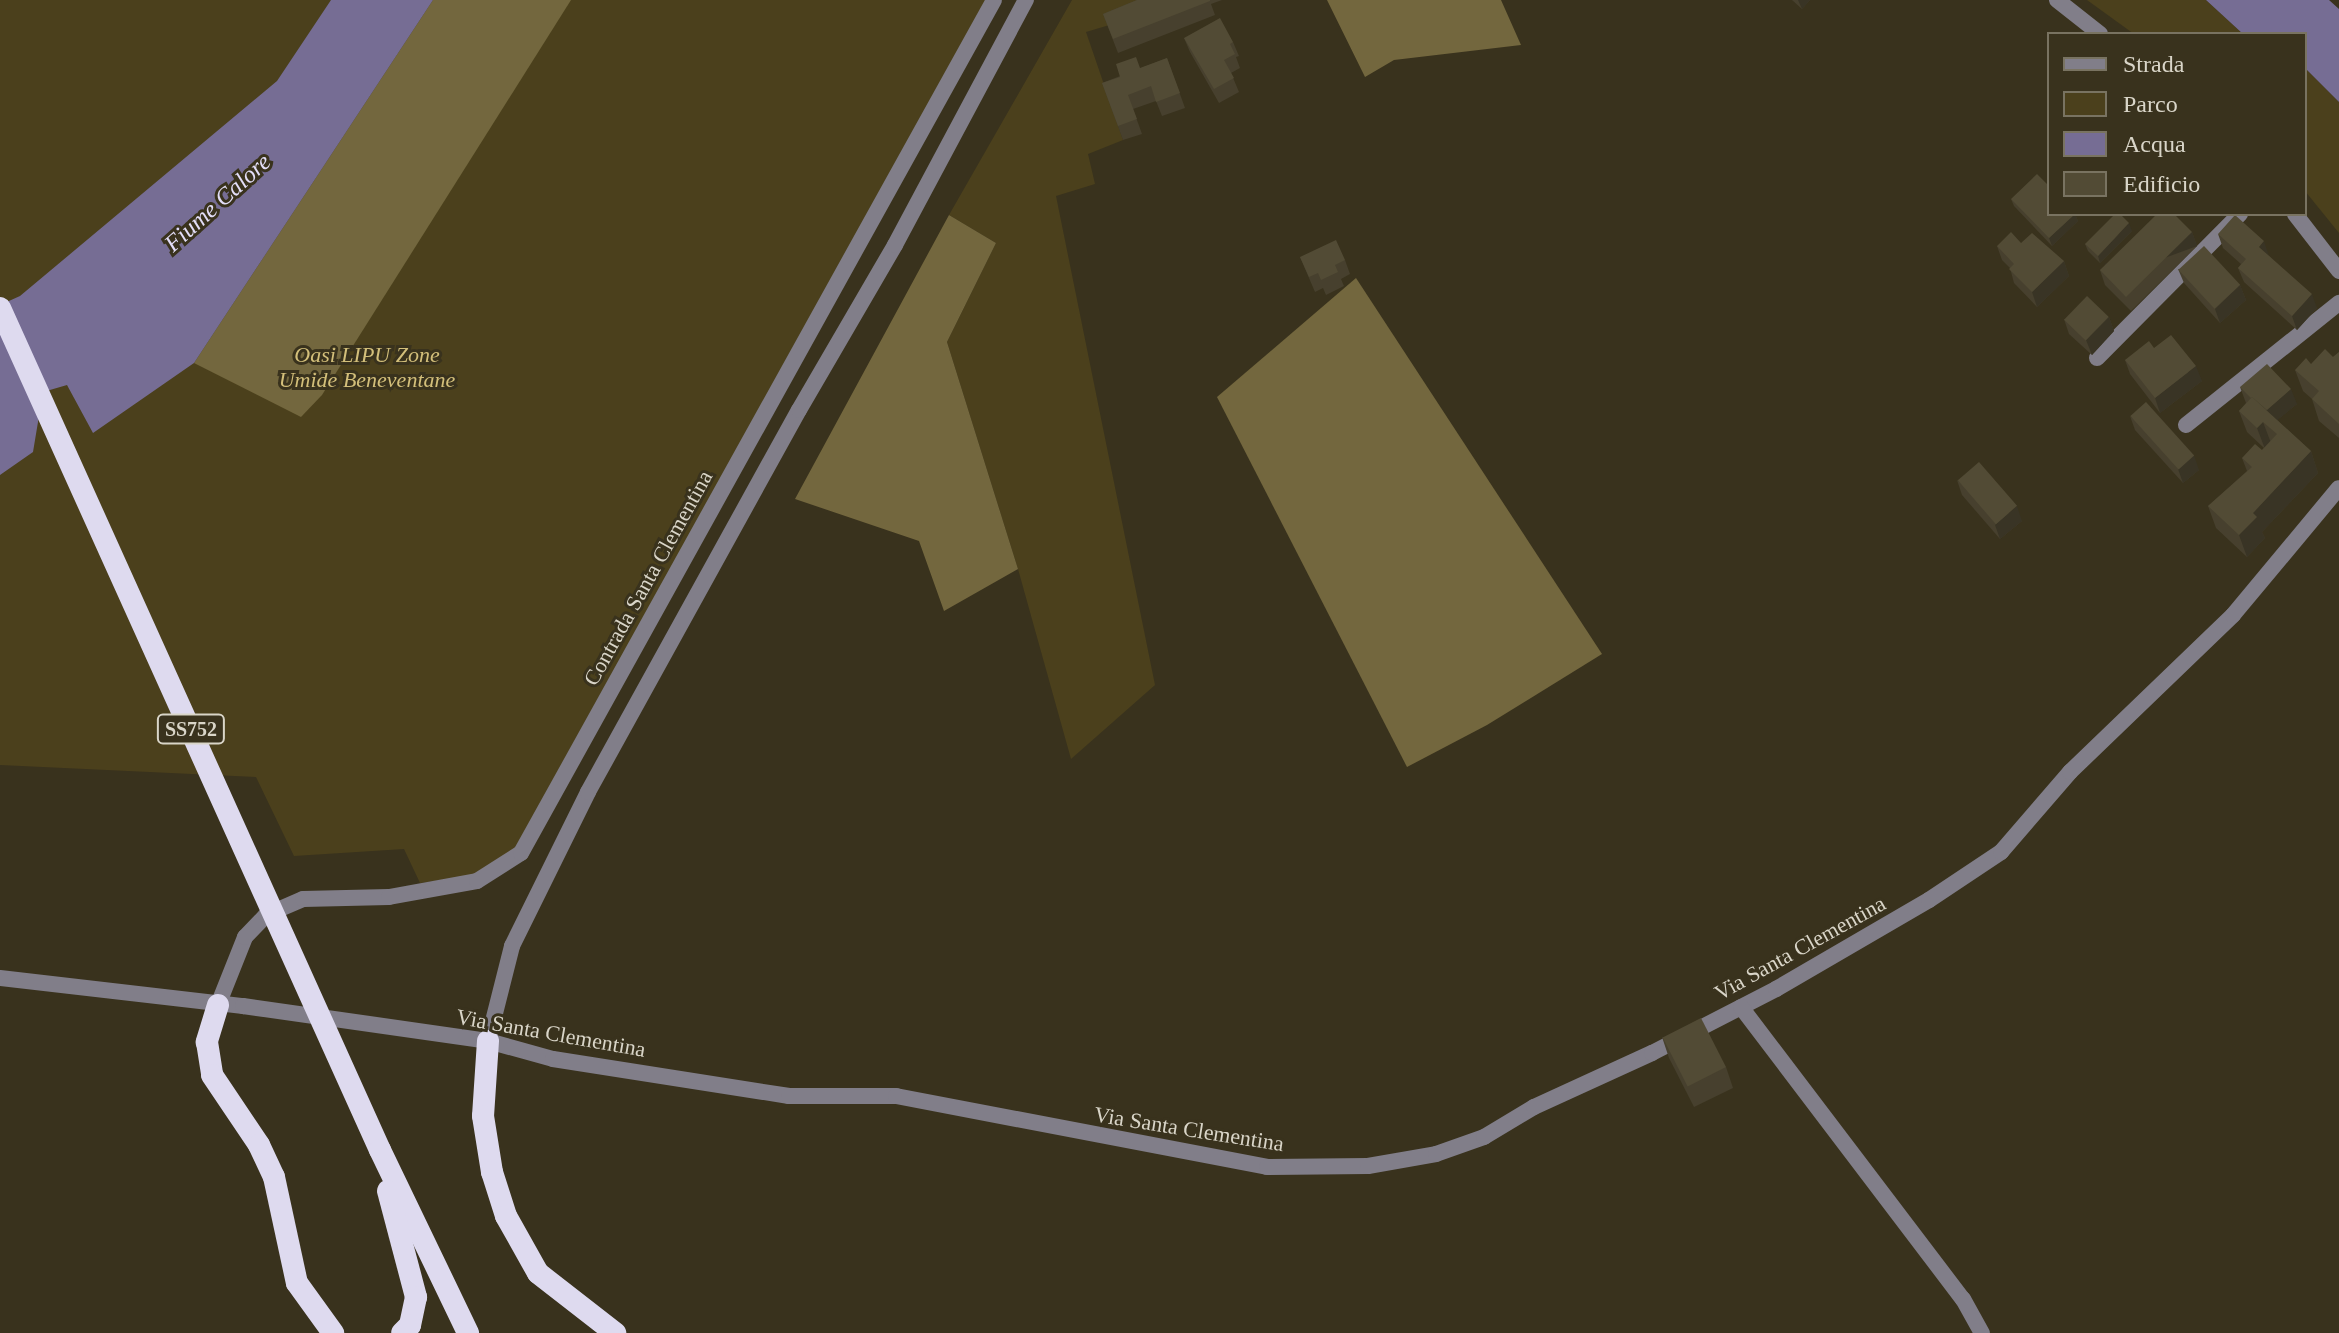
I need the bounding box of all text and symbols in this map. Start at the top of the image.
legend [2047,32,2307,216]
text: Strada [2123,51,2184,77]
text: Parco [2123,91,2178,117]
text: Acqua [2123,131,2186,157]
water label: Fiume Calore [159,148,277,258]
text: Edificio [2123,171,2200,197]
park label: Oasi LIPU Zone Umide Beneventane [279,341,455,392]
street label: Contrada Santa Clementina [578,466,718,690]
road number: SS752 [155,713,227,745]
street label: Via Santa Clementina [1710,890,1890,1006]
street label: Via Santa Clementina [454,1003,648,1063]
street label: Via Santa Clementina [1092,1101,1286,1157]

